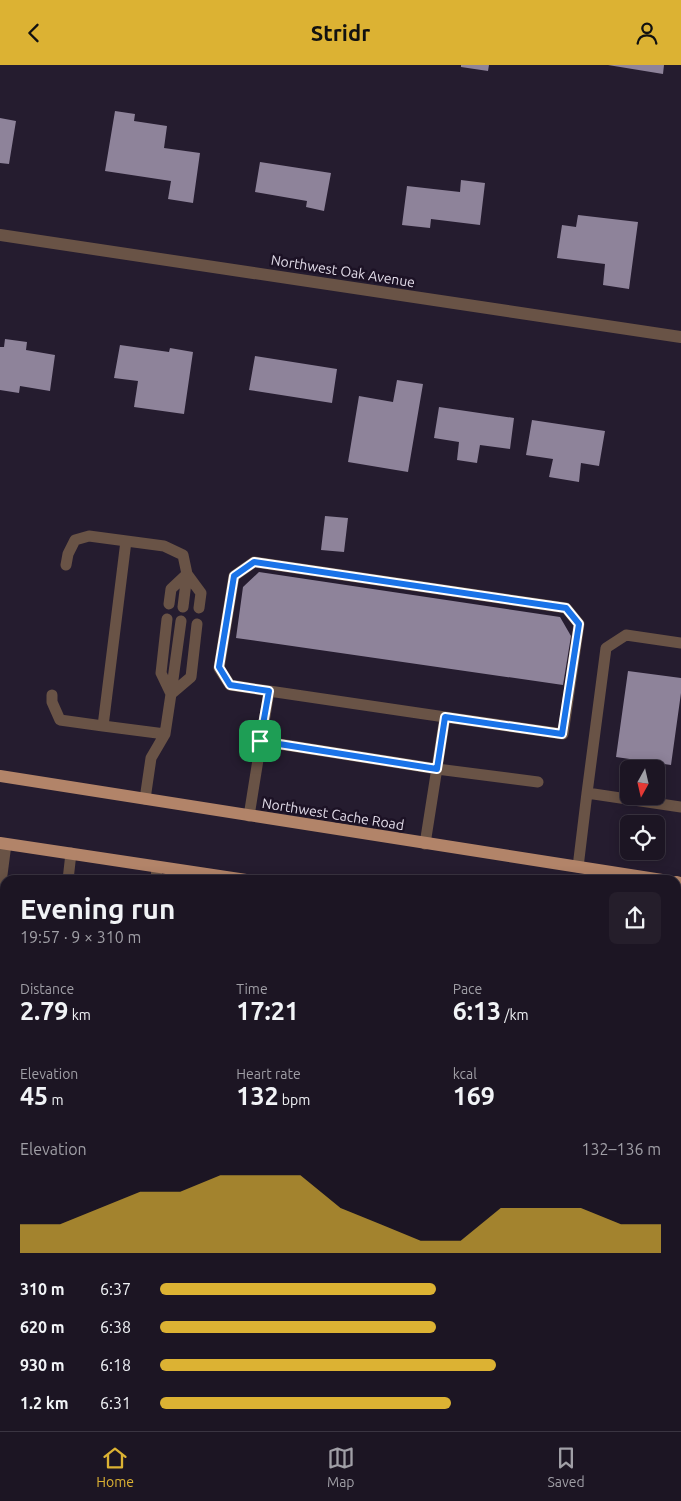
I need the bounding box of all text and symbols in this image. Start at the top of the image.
icon: back [20,19,48,47]
icon: person [633,19,661,47]
text: Stridr [311,20,370,45]
street label: Northwest Oak Avenue [270,252,416,290]
pin [239,720,281,762]
icon: arrive [246,727,274,755]
north arrow [620,760,665,805]
map controls [620,760,665,860]
street label: Northwest Cache Road [261,795,405,833]
button: locate [620,815,665,860]
button: share [609,892,661,944]
text: Evening run [20,893,175,924]
text: 19:57 · 9 × 310 m [20,928,141,946]
text: Distance [20,981,74,997]
text: Time [236,981,268,997]
text: Pace [453,981,482,997]
text: 2.79 [20,997,68,1025]
text: 17:21 [236,997,299,1025]
text: 6:13 [453,997,501,1025]
text: km [68,1007,91,1023]
text: /km [501,1007,529,1023]
text: Elevation [20,1066,78,1082]
text: Heart rate [236,1066,301,1082]
text: kcal [453,1066,477,1082]
text: 45 [20,1082,48,1110]
text: 132 [236,1082,279,1110]
text: 169 [453,1082,495,1110]
text: m [48,1092,64,1108]
text: bpm [279,1092,310,1108]
text: Elevation [20,1140,87,1158]
text: 132–136 m [581,1140,661,1158]
text: 310 m [20,1280,65,1298]
text: 6:37 [100,1280,131,1298]
text: 620 m [20,1318,65,1336]
text: 6:38 [100,1318,131,1336]
text: 930 m [20,1356,65,1374]
text: 6:18 [100,1356,131,1374]
text: 1.2 km [20,1394,69,1412]
text: 6:31 [100,1394,131,1412]
tab: Home [96,1444,134,1490]
tab: Map [327,1444,355,1490]
tab: Saved [547,1444,585,1490]

